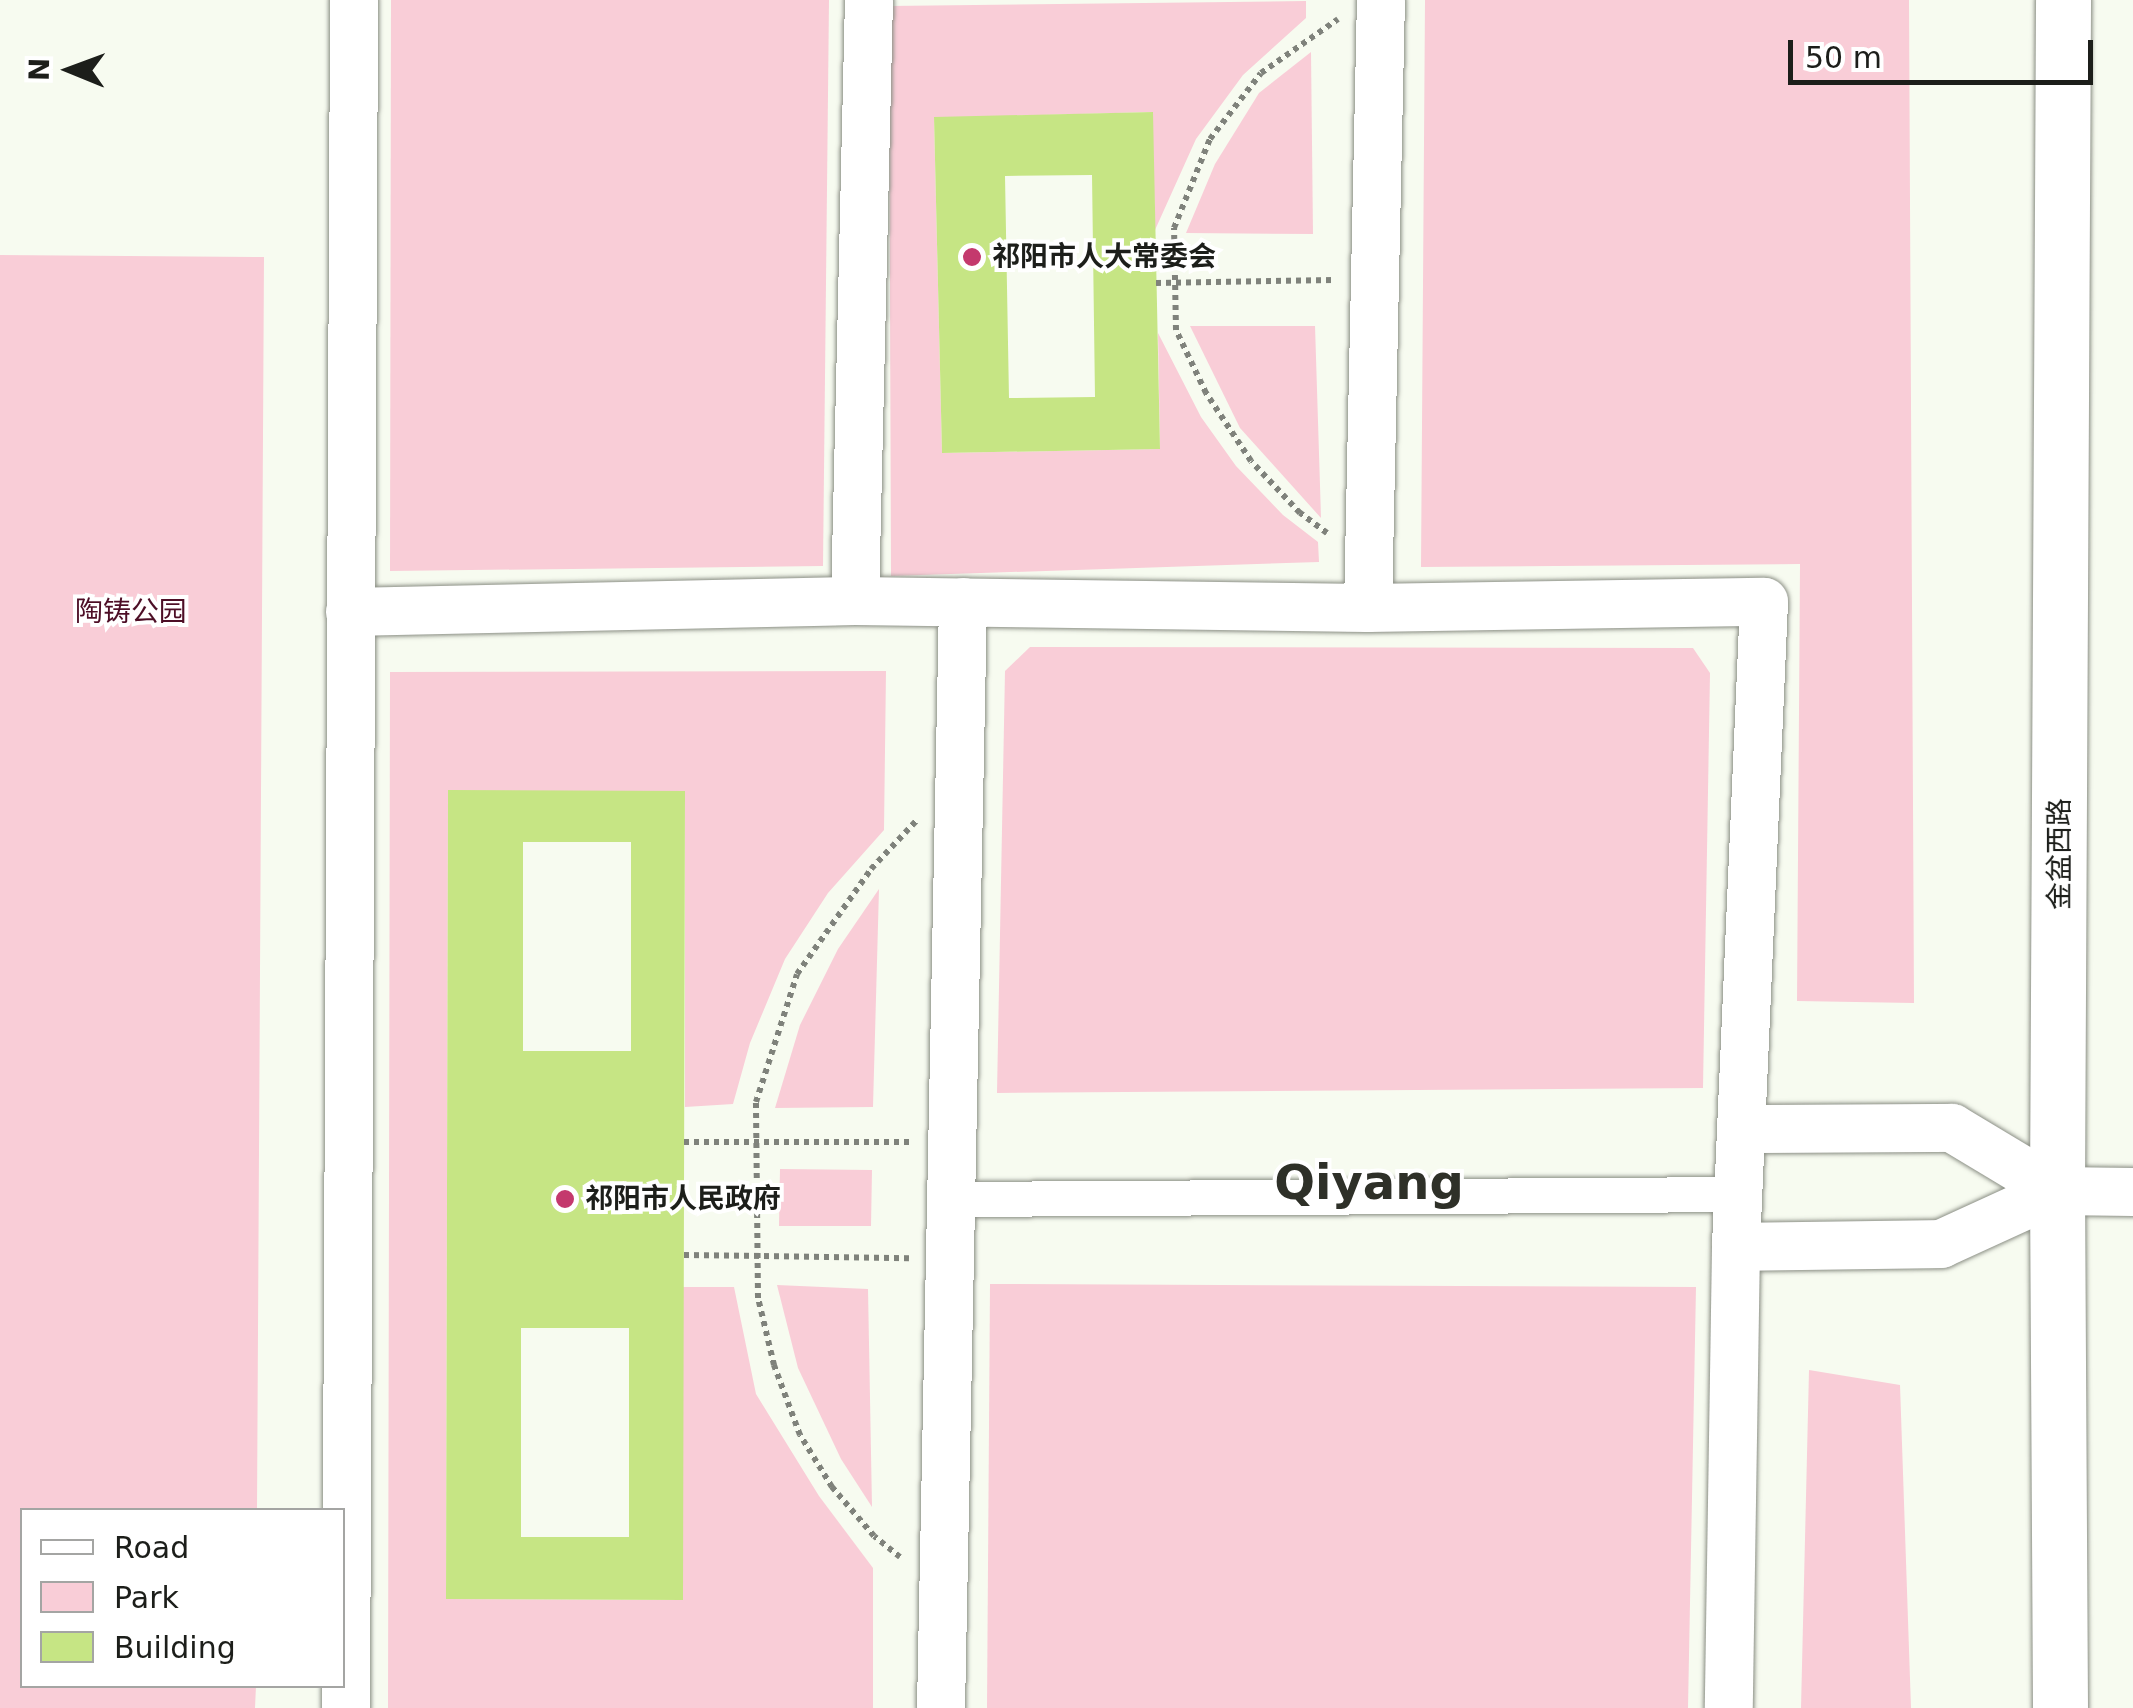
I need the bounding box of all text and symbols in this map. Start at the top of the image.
north arrow [20,20,120,120]
scale bar [1793,20,2098,82]
text: 50 m [1805,40,1882,75]
text: N [23,57,56,81]
place label: 祁阳市人大常委会 [992,240,1216,274]
marker: 祁阳市人大常委会 [961,246,983,268]
park label: 陶铸公园 [75,595,187,629]
street label: 金盆西路 [2043,798,2077,910]
district label: Qiyang [1274,1154,1464,1212]
place label: 祁阳市人民政府 [585,1182,781,1216]
marker: 祁阳市人民政府 [554,1188,576,1210]
legend [20,1508,345,1688]
text: Road [114,1530,189,1565]
text: Park [114,1580,179,1615]
text: Building [114,1630,236,1665]

